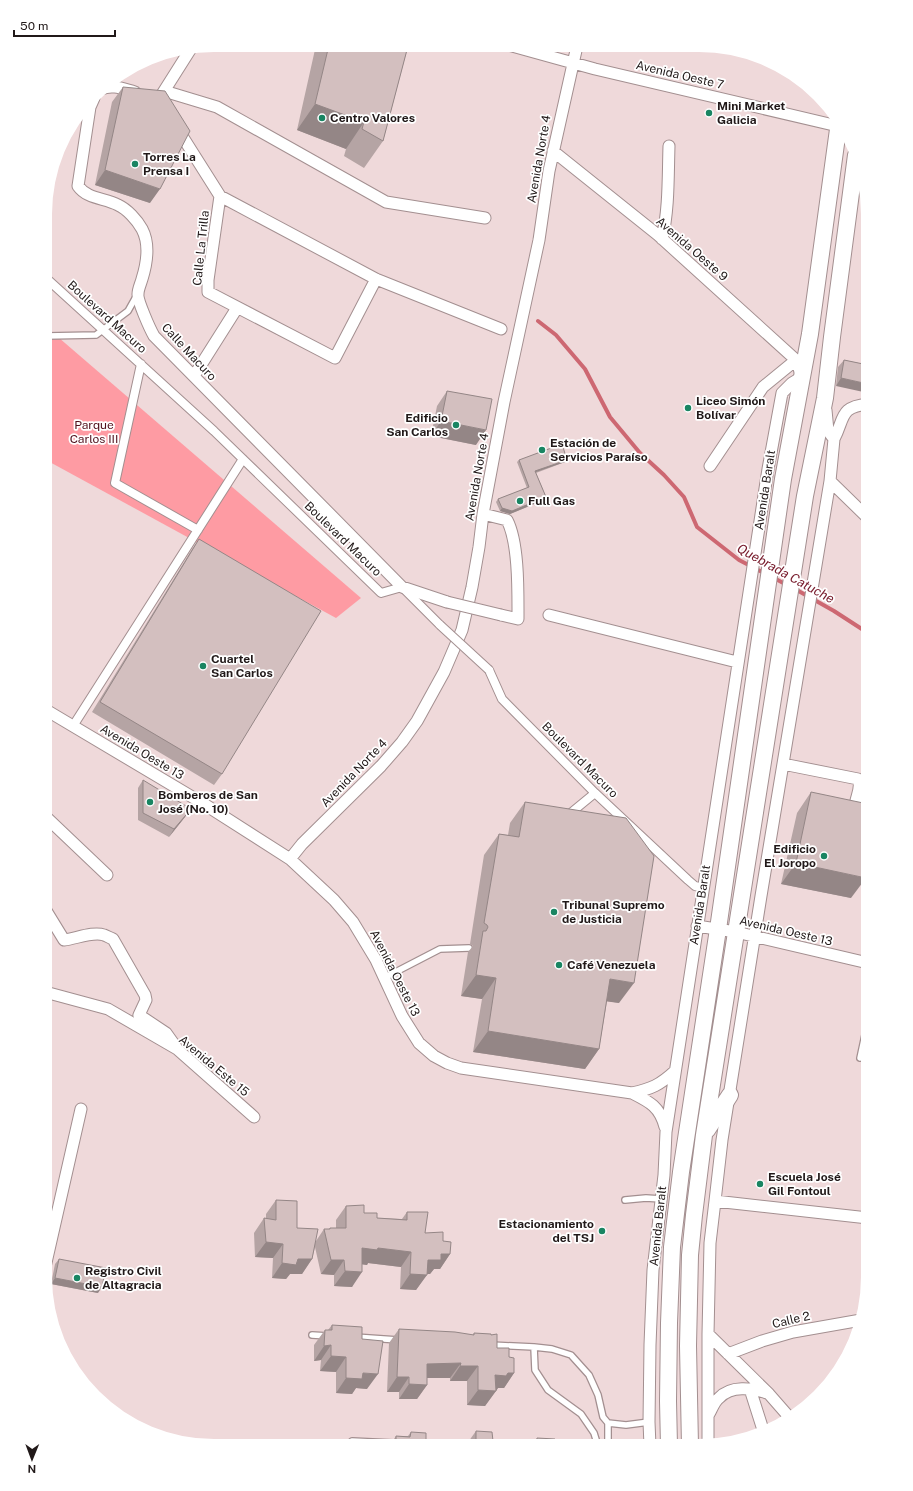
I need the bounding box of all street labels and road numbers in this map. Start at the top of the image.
street label: Avenida Oeste 7 [635,58,725,92]
street label: Avenida Norte 4 [524,113,554,204]
street label: Calle La Trilla [190,210,212,286]
street label: Avenida Oeste 9 [653,214,731,284]
street label: Boulevard Macuro [65,278,149,356]
street label: Calle Macuro [159,320,219,384]
street label: Avenida Norte 4 [462,431,492,522]
street label: Avenida Baralt [752,449,778,531]
street label: Boulevard Macuro [302,499,384,579]
street label: Boulevard Macuro [539,719,621,801]
street label: Avenida Oeste 13 [98,721,186,783]
street label: Avenida Norte 4 [318,736,390,810]
street label: Avenida Baralt [687,864,713,946]
street label: Avenida Oeste 13 [738,913,834,949]
street label: Avenida Oeste 13 [367,927,423,1019]
street label: Avenida Este 15 [176,1033,252,1100]
street label: Avenida Baralt [647,1185,669,1267]
street label: Calle 2 [771,1309,811,1331]

